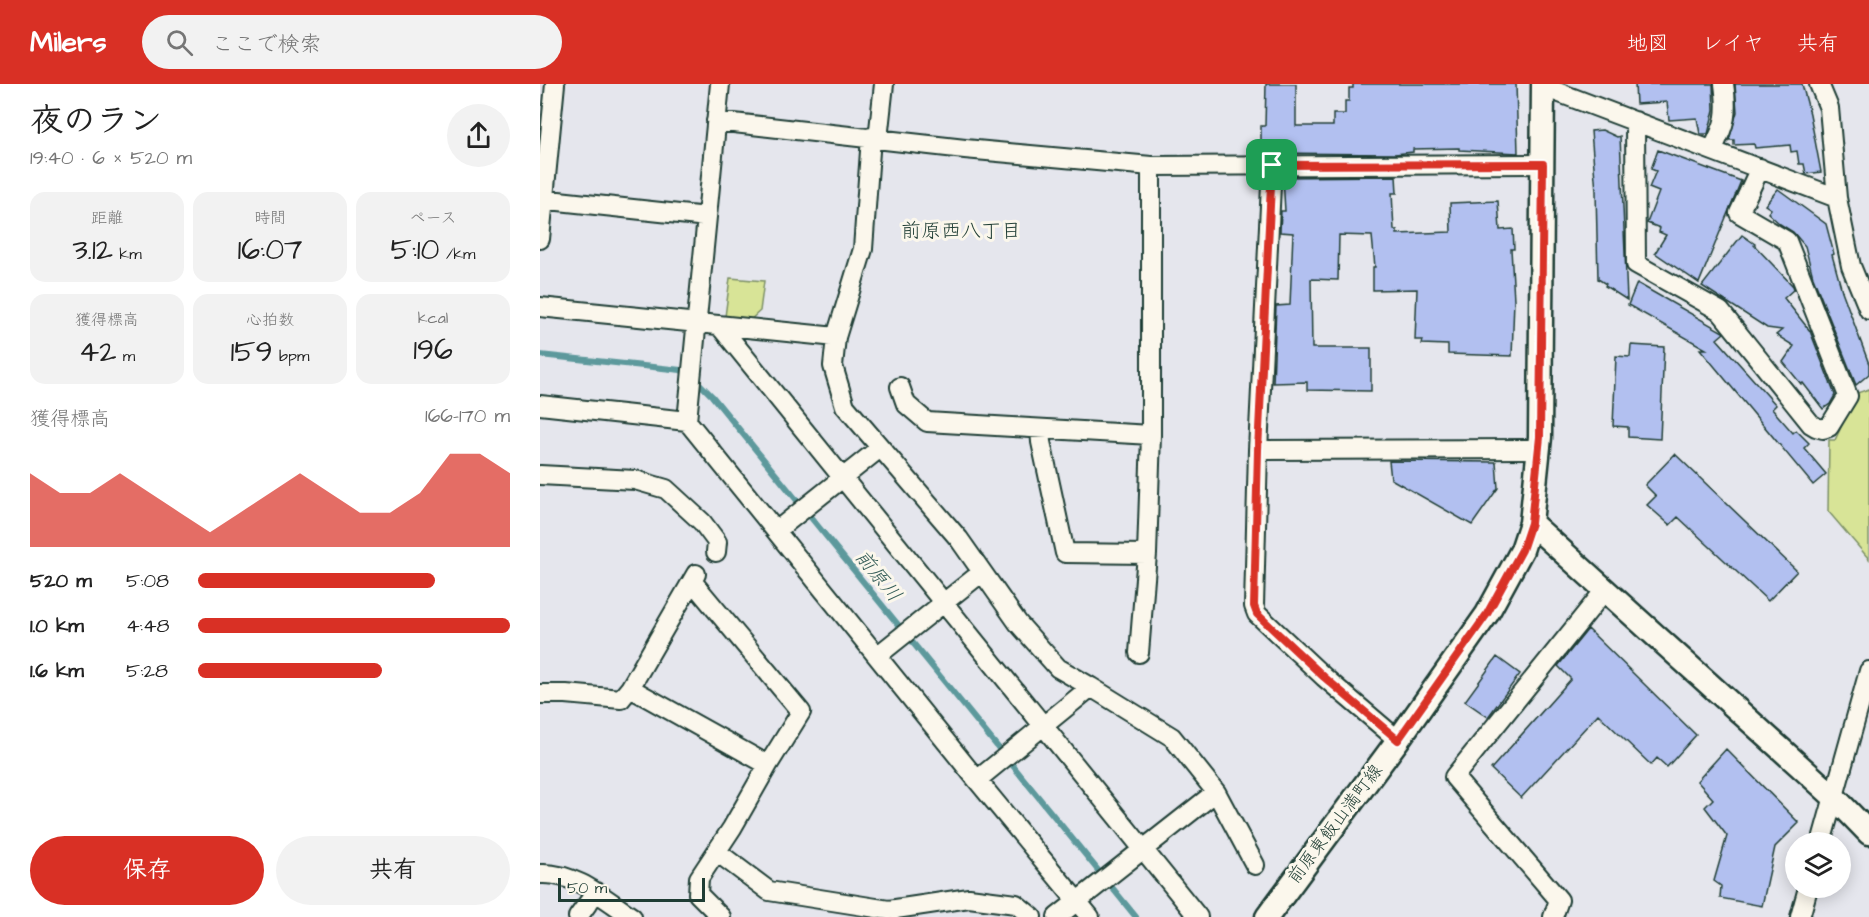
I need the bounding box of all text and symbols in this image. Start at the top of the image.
search box [142,15,562,69]
text: Milers [30,23,106,62]
icon: search [163,26,196,59]
text: ここで検索 [211,29,321,60]
text: 地図 [1627,29,1669,58]
text: レイヤ [1702,29,1764,58]
text: 共有 [1797,29,1839,58]
text: 夜のラン [30,98,162,144]
button: share [447,104,510,167]
pin [1246,139,1297,190]
text: 19:40 · 6 × 520 m [30,144,192,172]
icon: arrive [1255,148,1288,181]
text: 距離 [91,207,123,229]
text: 時間 [254,207,286,229]
text: ペース [409,207,457,229]
district label: 前原西八丁目 [901,217,1021,245]
text: 3.12 [72,229,113,271]
text: 16:07 [237,229,303,271]
text: 5:10 [391,229,440,271]
text: km [113,243,142,265]
text: /km [440,243,475,265]
text: kcal [418,307,448,329]
text: 獲得標高 [75,309,139,331]
text: 心拍数 [246,309,294,331]
text: 196 [413,329,453,371]
text: 42 [79,331,116,373]
text: 159 [231,331,273,373]
text: m [116,345,135,367]
text: bpm [273,345,309,367]
text: 166–170 m [425,402,510,430]
text: 獲得標高 [30,405,110,433]
water label: 前原川 [848,544,908,608]
text: 520 m [30,567,92,595]
text: 5:08 [126,567,169,595]
text: 1.0 km [30,612,84,640]
text: 4:48 [126,612,170,640]
text: 1.6 km [30,657,84,685]
text: 5:28 [126,657,168,685]
street label: 前原東飯山満町線 [1282,759,1388,889]
map controls [1785,832,1851,898]
button: layers [1785,832,1851,898]
button: 保存 [30,836,264,905]
button: 共有 [276,836,510,905]
scale bar [558,875,705,902]
text: 50 m [567,877,607,899]

